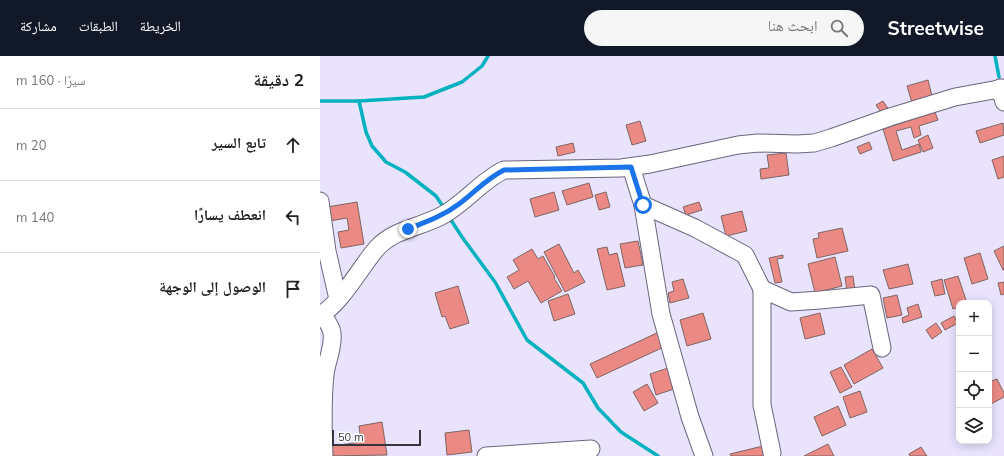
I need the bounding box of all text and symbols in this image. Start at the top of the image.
search box [584,10,864,46]
text: ابحث هنا [768,16,818,35]
text: Streetwise [888,16,984,40]
text: مشاركة [20,17,57,35]
text: الطبقات [79,17,118,35]
text: الخريطة [140,17,181,35]
icon: search [828,17,850,39]
text: 2 دقيقة [253,69,304,90]
text: سيرًا · 160 m [16,72,86,88]
text: تابع السير [212,133,266,152]
icon: ahead [282,134,304,156]
text: 20 m [16,137,46,153]
route start [634,196,652,214]
text: انعطف يسارًا [194,205,266,224]
icon: left [282,206,304,228]
text: 140 m [16,209,54,225]
route end [399,220,417,238]
text: الوصول إلى الوجهة [159,277,266,296]
icon: arrive [282,278,304,300]
map controls [956,300,992,444]
button: + [956,300,992,336]
button: − [956,336,992,372]
button: locate [956,372,992,408]
button: layers [956,408,992,444]
scale bar [332,428,421,447]
text: 50 m [338,430,364,444]

